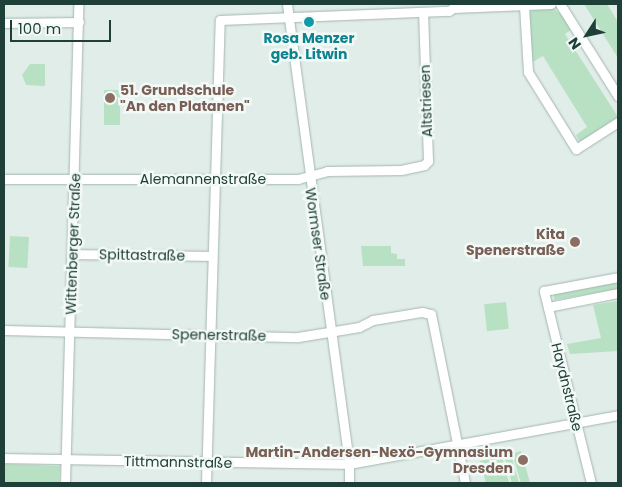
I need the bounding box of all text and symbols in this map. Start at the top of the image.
scale bar [12,10,114,42]
north arrow [562,10,612,60]
marker: Rosa Menzer geb. Litwin [303,16,315,28]
text: 100 m [18,18,61,39]
place label: Rosa Menzer geb. Litwin [264,30,354,62]
text: N [564,34,586,54]
street label: Altstriesen [416,64,436,138]
place label: 51. Grundschule "An den Platanen" [120,82,250,114]
marker: 51. Grundschule "An den Platanen" [104,92,116,104]
street label: Alemannenstraße [140,171,266,187]
street label: Wittenberger Straße [62,173,84,315]
street label: Wormser Straße [302,187,334,301]
place label: Kita Spenerstraße [466,226,565,258]
marker: Kita Spenerstraße [569,236,581,248]
street label: Spittastraße [99,246,185,264]
street label: Spenerstraße [172,326,266,344]
street label: Haydnstraße [548,341,586,433]
place label: Martin-Andersen-Nexö-Gymnasium Dresden [246,444,513,477]
street label: Tittmannstraße [124,453,232,471]
marker: Martin-Andersen-Nexö-Gymnasium Dresden [517,454,529,466]

